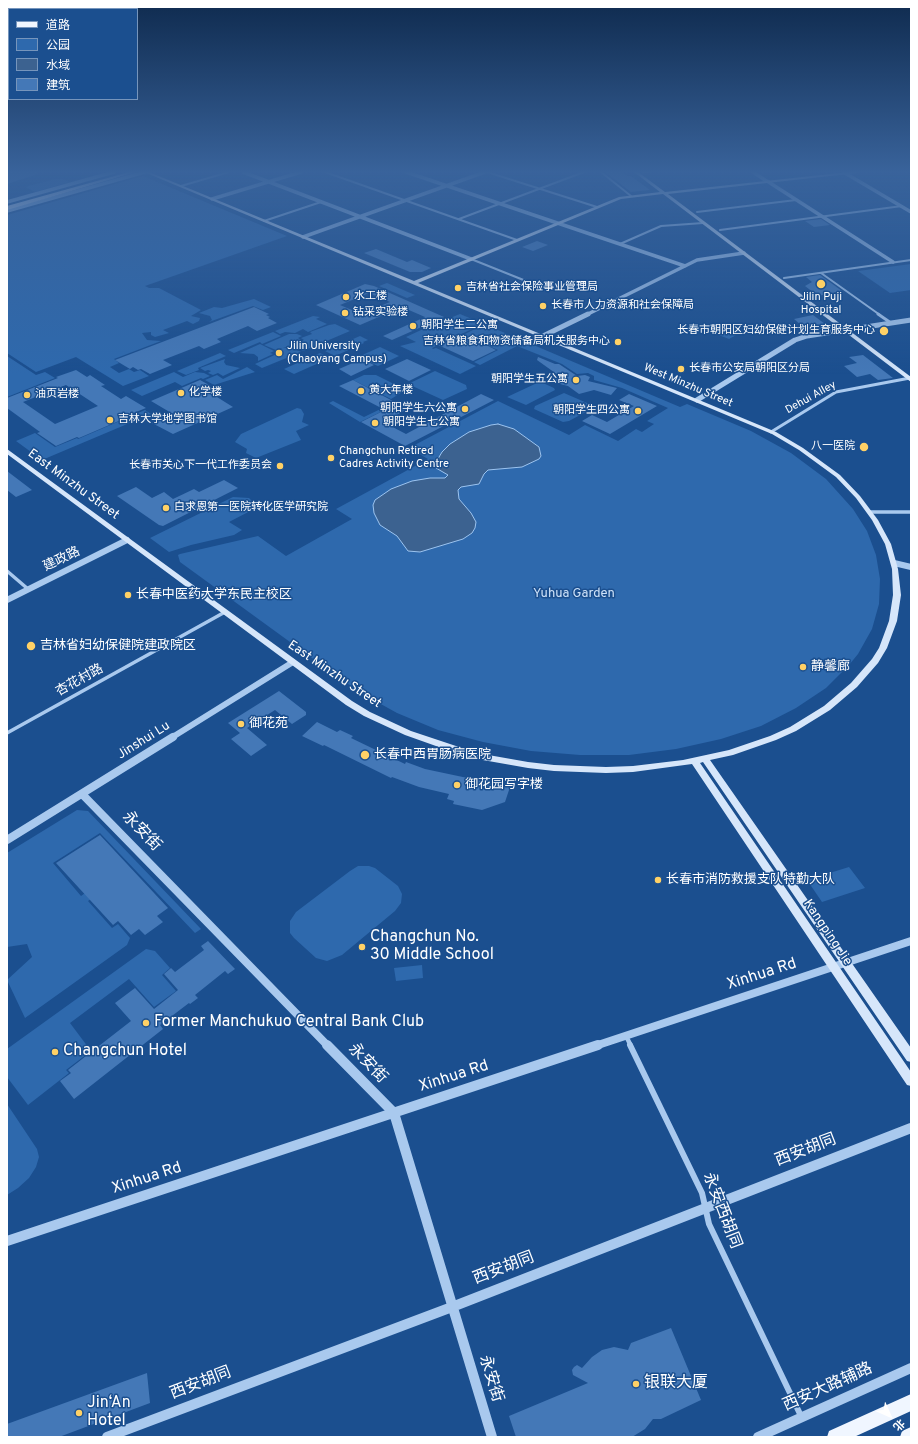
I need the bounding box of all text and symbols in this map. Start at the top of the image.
legend [8,8,138,100]
text: 道路 [46,18,70,34]
text: 公园 [46,38,70,54]
text: 水域 [46,58,70,74]
text: 建筑 [46,78,70,94]
marker: Jilin Puji Hospital [815,278,827,290]
place label: 吉林省社会保险事业管理局 [466,281,598,295]
marker: 吉林省社会保险事业管理局 [453,283,463,293]
place label: 水工楼 [354,290,387,304]
place label: Jilin Puji Hospital [800,291,842,317]
marker: 水工楼 [341,292,351,302]
place label: 长春市人力资源和社会保障局 [551,299,694,313]
marker: 长春市人力资源和社会保障局 [538,301,548,311]
place label: 钻采实验楼 [353,306,408,320]
marker: 钻采实验楼 [340,308,350,318]
place label: 朝阳学生二公寓 [421,319,498,333]
marker: 朝阳学生二公寓 [408,321,418,331]
place label: 长春市朝阳区妇幼保健计划生育服务中心 [677,324,875,338]
marker: 长春市朝阳区妇幼保健计划生育服务中心 [878,325,890,337]
place label: 吉林省粮食和物资储备局机关服务中心 [423,335,610,349]
marker: 吉林省粮食和物资储备局机关服务中心 [613,337,623,347]
place label: Jilin University (Chaoyang Campus) [287,340,387,366]
marker: Jilin University (Chaoyang Campus) [274,348,284,358]
street label: West Minzhu Street [642,361,734,411]
place label: 长春市公安局朝阳区分局 [689,362,810,376]
marker: 长春市公安局朝阳区分局 [676,364,686,374]
place label: 朝阳学生五公寓 [491,373,568,387]
marker: 朝阳学生五公寓 [571,375,581,385]
street label: Dehui Alley [783,379,839,417]
place label: 黄大年楼 [369,384,413,398]
place label: 化学楼 [189,386,222,400]
marker: 黄大年楼 [356,386,366,396]
place label: 油页岩楼 [35,388,79,402]
marker: 化学楼 [176,388,186,398]
marker: 油页岩楼 [22,390,32,400]
place label: 朝阳学生六公寓 [380,402,457,416]
marker: 朝阳学生六公寓 [460,404,470,414]
place label: 朝阳学生四公寓 [553,404,630,418]
marker: 朝阳学生四公寓 [633,406,643,416]
place label: 吉林大学地学图书馆 [118,413,217,427]
marker: 吉林大学地学图书馆 [105,415,115,425]
place label: 朝阳学生七公寓 [383,416,460,430]
marker: 朝阳学生七公寓 [370,418,380,428]
place label: 八一医院 [811,440,855,454]
marker: 八一医院 [858,441,870,453]
place label: Changchun Retired Cadres Activity Centre [339,445,449,471]
street label: East Minzhu Street [24,446,122,524]
marker: Changchun Retired Cadres Activity Centre [326,453,336,463]
place label: 长春市关心下一代工作委员会 [129,459,272,473]
marker: 长春市关心下一代工作委员会 [275,461,285,471]
place label: 白求恩第一医院转化医学研究院 [174,501,328,515]
marker: 白求恩第一医院转化医学研究院 [161,503,171,513]
street label: 建政路 [41,544,83,576]
park label: Yuhua Garden [533,586,615,602]
place label: 长春中医药大学东民主校区 [136,587,292,603]
marker: 长春中医药大学东民主校区 [123,590,133,600]
place label: 吉林省妇幼保健院建政院区 [40,638,196,654]
street label: East Minzhu Street [284,638,384,712]
marker: 吉林省妇幼保健院建政院区 [25,640,37,652]
place label: 静馨廊 [811,659,850,675]
street label: 杏花村路 [53,662,107,700]
marker: 静馨廊 [798,662,808,672]
place label: 御花苑 [249,716,288,732]
street label: Jinshui Lu [115,719,173,763]
marker: 御花苑 [236,719,246,729]
place label: 长春中西胃肠病医院 [374,747,491,763]
marker: 长春中西胃肠病医院 [359,749,371,761]
place label: 御花园写字楼 [465,777,543,793]
marker: 御花园写字楼 [452,780,462,790]
street label: 永安街 [117,808,165,856]
place label: 长春市消防救援支队特勤大队 [666,872,835,888]
marker: 长春市消防救援支队特勤大队 [653,875,663,885]
street label: Kangping Jie [799,897,855,969]
place label: Changchun No. 30 Middle School [370,928,494,966]
marker: Changchun No. 30 Middle School [357,942,367,952]
street label: Xinhua Rd [725,955,799,995]
place label: Former Manchukuo Central Bank Club [154,1013,424,1033]
marker: Former Manchukuo Central Bank Club [141,1018,151,1028]
street label: 永安街 [343,1040,391,1088]
place label: Changchun Hotel [63,1042,187,1062]
marker: Changchun Hotel [50,1047,60,1057]
street label: Xinhua Rd [417,1057,491,1097]
street label: 西安胡同 [773,1131,839,1171]
street label: Xinhua Rd [110,1159,184,1199]
street label: 永安西胡同 [698,1170,744,1252]
street label: 西安胡同 [471,1249,537,1289]
street label: 永安街 [474,1353,506,1405]
street label: 西安大路辅路 [780,1360,876,1416]
street label: 西安胡同 [168,1364,234,1404]
place label: 银联大厦 [644,1374,708,1394]
marker: 银联大厦 [631,1379,641,1389]
place label: Jin‘An Hotel [87,1394,131,1432]
north arrow [870,1396,910,1436]
marker: Jin‘An Hotel [74,1408,84,1418]
text: 北 [890,1416,907,1433]

